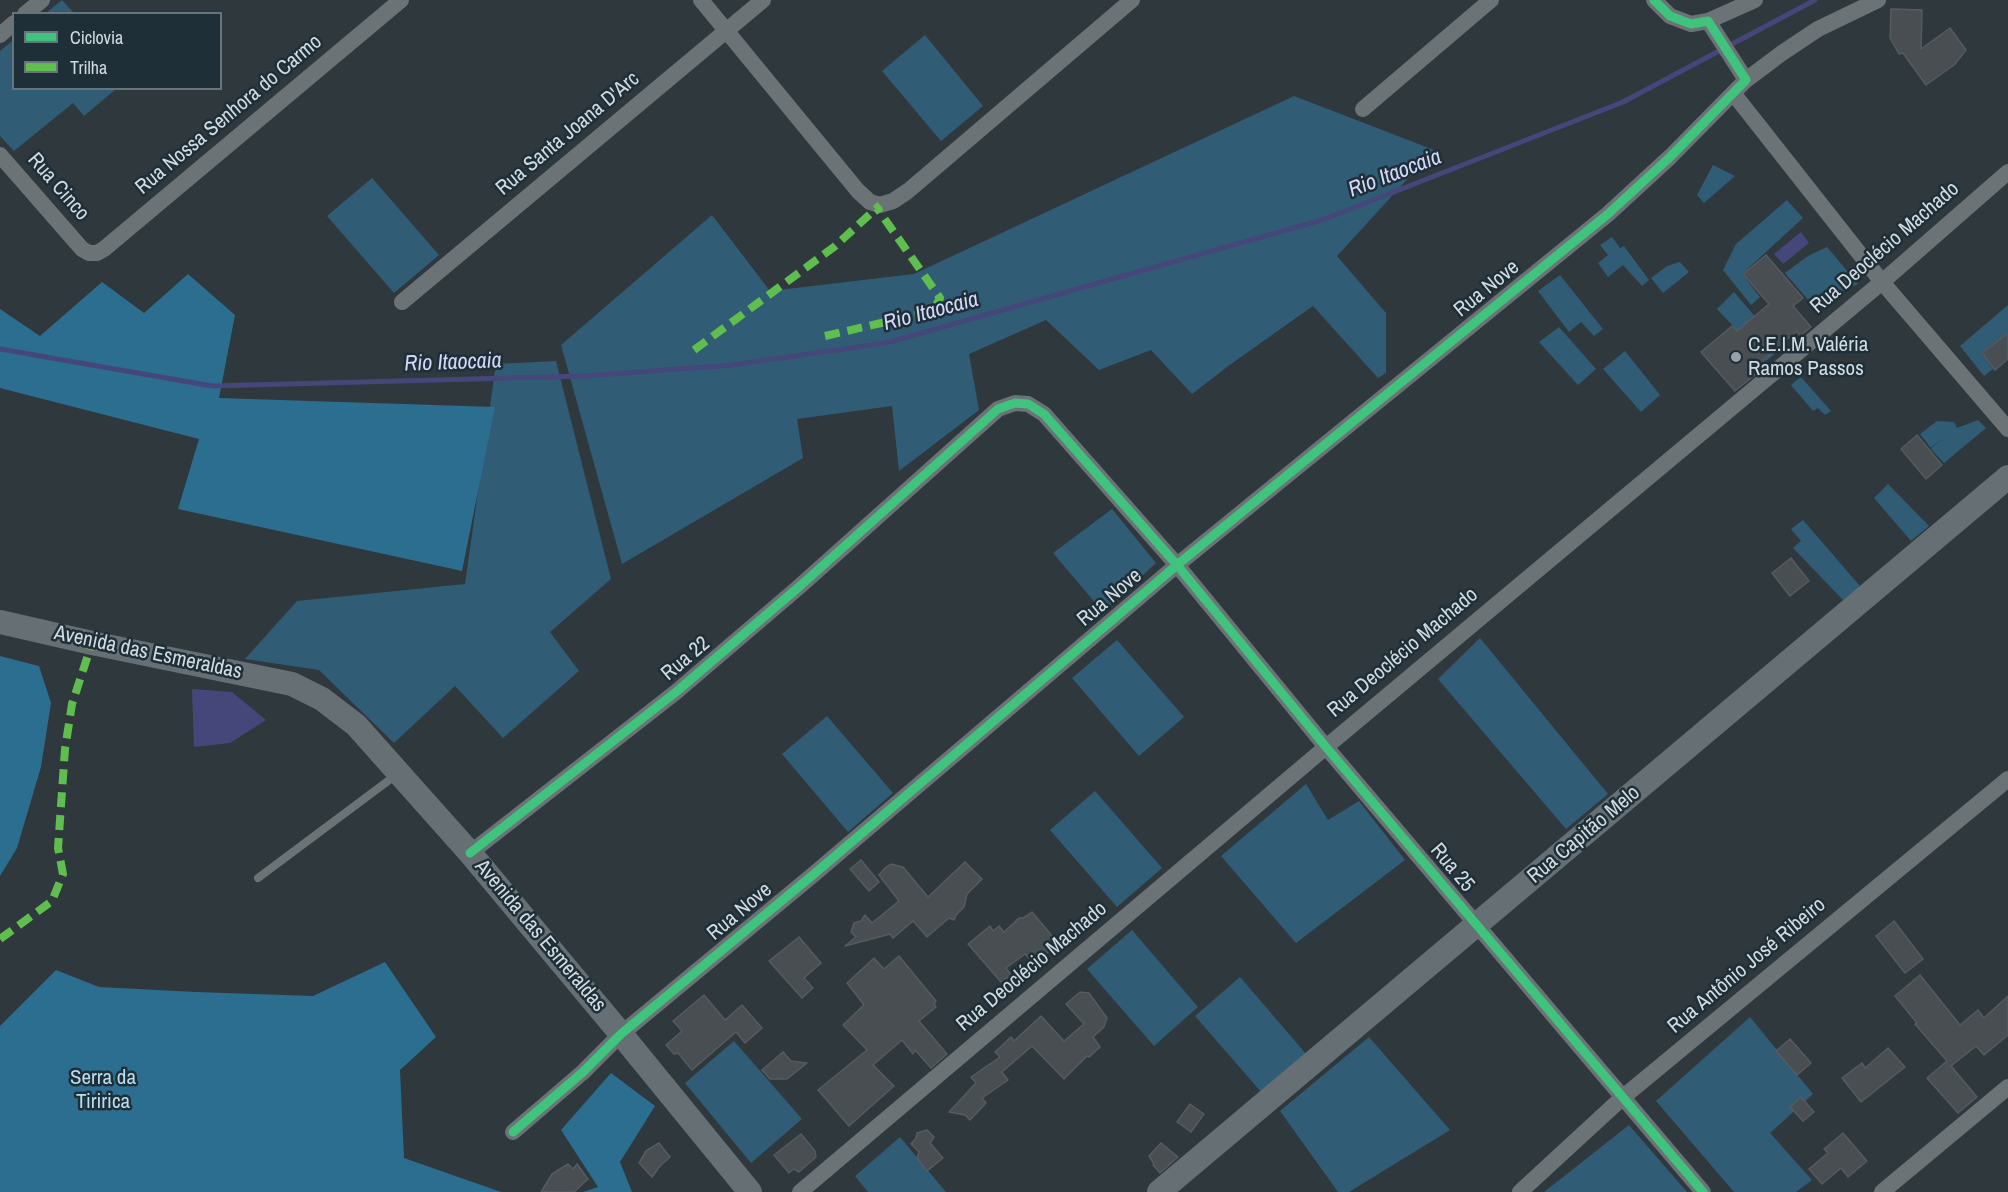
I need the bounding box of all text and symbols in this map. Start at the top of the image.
legend [12,12,222,90]
text: Ciclovia [70,25,123,50]
street label: Rua Nossa Senhora do Carmo [131,30,327,200]
text: Trilha [70,55,107,80]
street label: Rua Santa Joana D'Arc [491,67,645,201]
water label: Rio Itaocaia [1345,144,1445,204]
street label: Rua Cinco [22,148,94,226]
street label: Rua Deoclécio Machado [1806,177,1964,319]
street label: Rua Nove [1449,255,1525,323]
water label: Rio Itaocaia [881,287,981,337]
place label: C.E.I.M. Valéria Ramos Passos [1748,332,1868,382]
water label: Rio Itaocaia [404,348,502,378]
marker: C.E.I.M. Valéria Ramos Passos [1729,350,1743,364]
street label: Rua Nove [1073,564,1147,632]
street label: Rua Deoclécio Machado [1323,583,1483,723]
street label: Avenida das Esmeraldas [52,621,244,685]
street label: Rua 22 [657,632,715,686]
street label: Rua Capitão Melo [1523,781,1645,889]
street label: Rua 25 [1425,839,1479,897]
street label: Avenida das Esmeraldas [469,855,611,1017]
street label: Rua Nove [703,878,777,946]
street label: Rua Antônio José Ribeiro [1663,893,1831,1039]
street label: Rua Deoclécio Machado [952,897,1112,1037]
park label: Serra da Tiririca [70,1065,136,1115]

